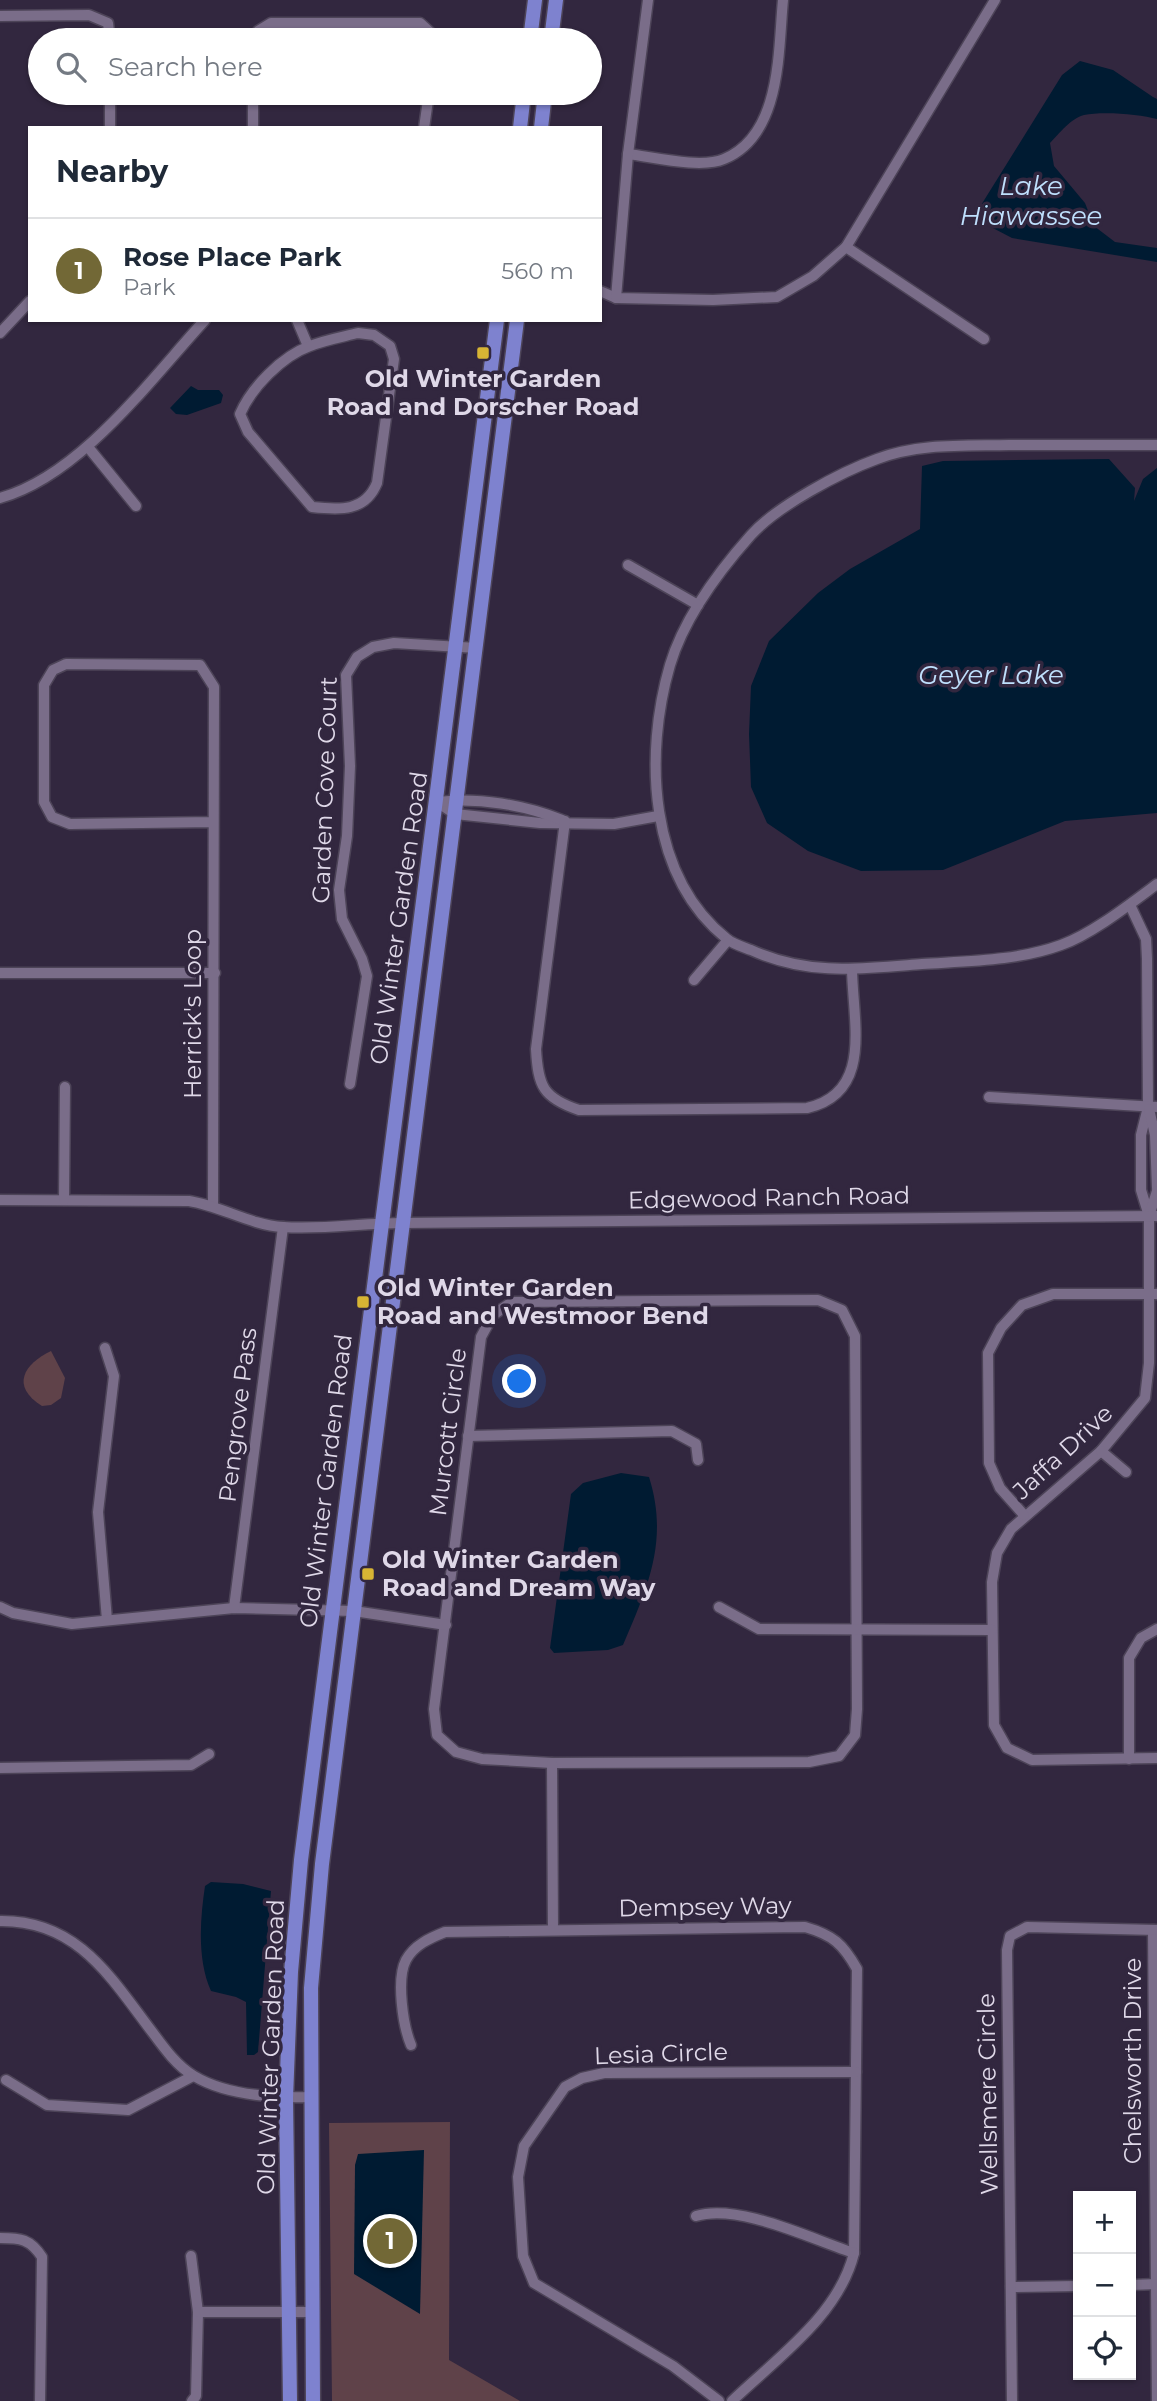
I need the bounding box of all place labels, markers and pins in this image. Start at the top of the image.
marker: Old Winter Garden Road and Dorscher Road [475,345,491,361]
place label: Old Winter Garden Road and Dorscher Road [327,364,639,421]
place label: Old Winter Garden Road and Westmoor Bend [377,1273,709,1330]
marker: Old Winter Garden Road and Westmoor Bend [355,1294,371,1310]
place label: Old Winter Garden Road and Dream Way [382,1545,656,1602]
marker: Old Winter Garden Road and Dream Way [360,1566,376,1582]
pin: 1 [367,2215,413,2267]

